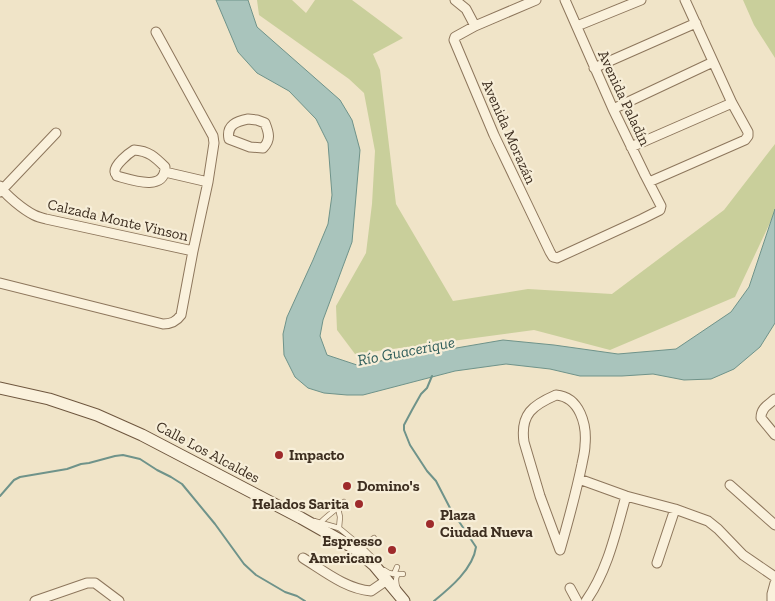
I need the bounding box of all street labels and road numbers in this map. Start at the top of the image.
street label: Avenida Paladín [594,47,654,149]
street label: Avenida Morazán [478,77,540,187]
street label: Calzada Monte Vinson [46,195,190,245]
street label: Calle Los Alcaldes [153,417,263,487]

